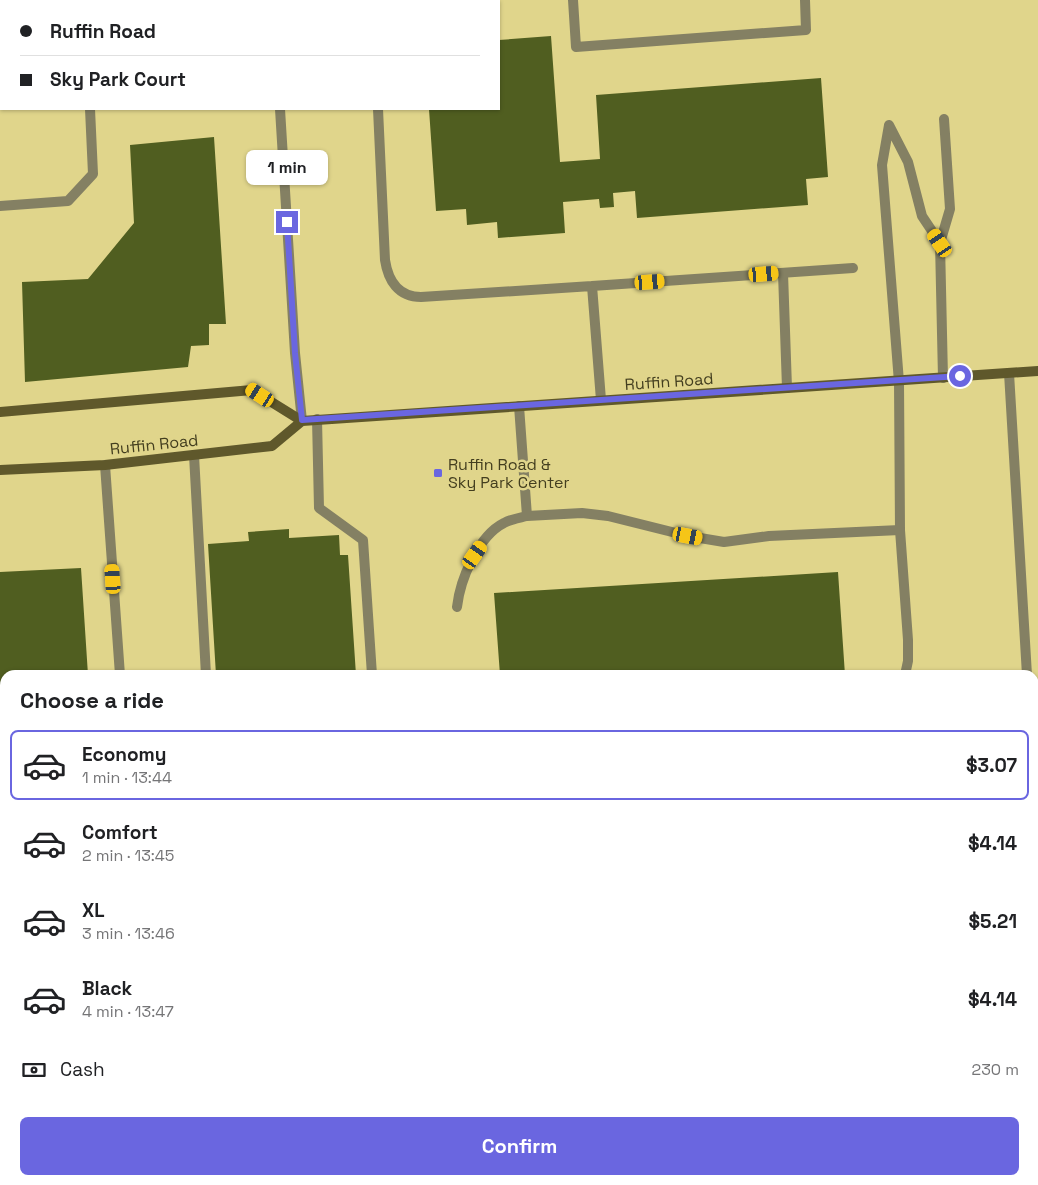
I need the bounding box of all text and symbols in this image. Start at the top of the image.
text: Ruffin Road [50,19,156,44]
text: Sky Park Court [50,67,186,92]
callout: 1 min [246,150,328,184]
text: 1 min [267,157,307,178]
route end [276,211,298,233]
car [925,226,954,260]
car [748,265,779,283]
car [634,273,665,291]
route start [949,365,971,387]
street label: Ruffin Road [624,368,714,395]
car [243,381,276,409]
street label: Ruffin Road [109,429,199,460]
place label: Ruffin Road & Sky Park Center [448,454,570,493]
marker: Ruffin Road & Sky Park Center [432,467,444,479]
car [671,526,704,546]
car [460,538,489,572]
car [104,564,121,594]
text: Choose a ride [20,686,164,714]
text: Economy [82,742,166,767]
icon: car [22,743,67,788]
text: $3.07 [966,753,1017,778]
text: 1 min · 13:44 [82,767,172,788]
text: Comfort [82,820,158,845]
icon: car [22,821,67,866]
text: $4.14 [968,831,1017,856]
text: 2 min · 13:45 [82,845,174,866]
text: XL [82,898,105,923]
icon: car [22,899,67,944]
text: $5.21 [969,909,1017,934]
text: 3 min · 13:46 [82,923,175,944]
text: Black [82,976,132,1001]
icon: car [22,977,67,1022]
text: $4.14 [968,987,1017,1012]
text: 4 min · 13:47 [82,1001,174,1022]
icon: cash [20,1056,48,1084]
text: Cash [60,1057,105,1082]
text: 230 m [972,1059,1019,1080]
button: Confirm [20,1117,1019,1175]

